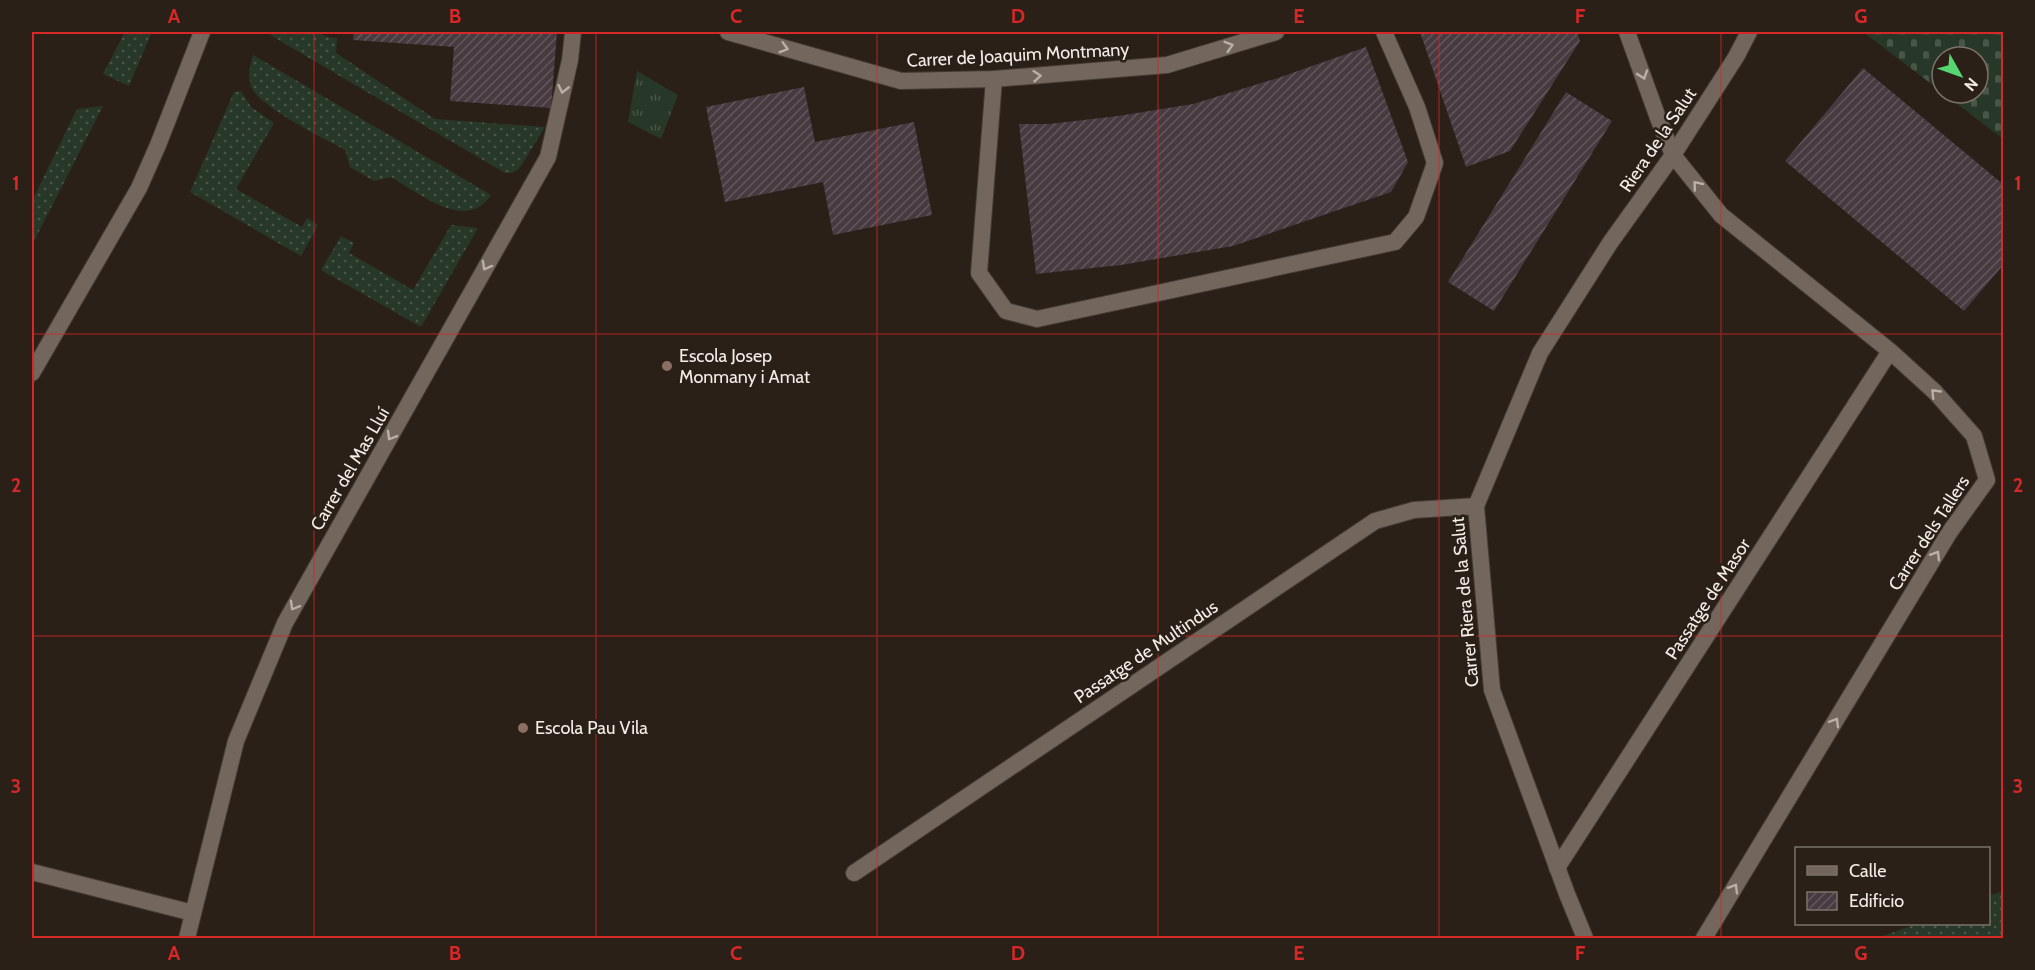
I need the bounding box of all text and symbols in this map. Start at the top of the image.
text: A [168,4,181,28]
text: B [449,4,461,28]
text: C [730,4,742,28]
text: D [1011,4,1025,28]
text: E [1293,4,1305,28]
text: F [1575,4,1586,28]
text: G [1854,4,1868,28]
street label: Carrer de Joaquim Montmany [906,38,1130,72]
one-way arrow [778,41,789,53]
one-way arrow [1223,41,1234,53]
north arrow [1930,45,1990,105]
one-way arrow [1635,69,1648,80]
one-way arrow [1033,70,1042,83]
text: N [1960,74,1982,95]
one-way arrow [558,84,571,94]
street label: Riera de la Salut [1615,84,1701,196]
text: 1 [12,171,20,195]
text: 1 [2014,171,2022,195]
one-way arrow [1694,181,1705,192]
one-way arrow [482,260,494,270]
place label: Escola Josep Monmany i Amat [679,345,810,388]
marker: Escola Josep Monmany i Amat [660,359,674,373]
one-way arrow [1931,389,1942,400]
street label: Carrer del Mas Lluí [306,403,394,534]
one-way arrow [386,430,398,440]
street label: Carrer dels Tallers [1884,471,1974,595]
text: 2 [11,473,21,497]
text: 2 [2013,473,2023,497]
street label: Carrer Riera de la Salut [1447,516,1483,688]
street label: Passatge de Masor [1661,534,1755,664]
one-way arrow [1928,551,1940,561]
street label: Passatge de Multindus [1070,596,1222,708]
one-way arrow [290,600,302,610]
place label: Escola Pau Vila [535,717,648,739]
one-way arrow [1827,718,1839,728]
marker: Escola Pau Vila [516,721,530,735]
text: 3 [11,774,21,798]
text: 3 [2013,774,2023,798]
legend [1795,847,1990,925]
text: Calle [1849,860,1886,882]
one-way arrow [1726,884,1738,894]
text: Edificio [1849,890,1904,912]
text: A [168,941,181,965]
text: B [449,941,461,965]
text: C [730,941,742,965]
text: D [1011,941,1025,965]
text: E [1293,941,1305,965]
text: F [1575,941,1586,965]
text: G [1854,941,1868,965]

